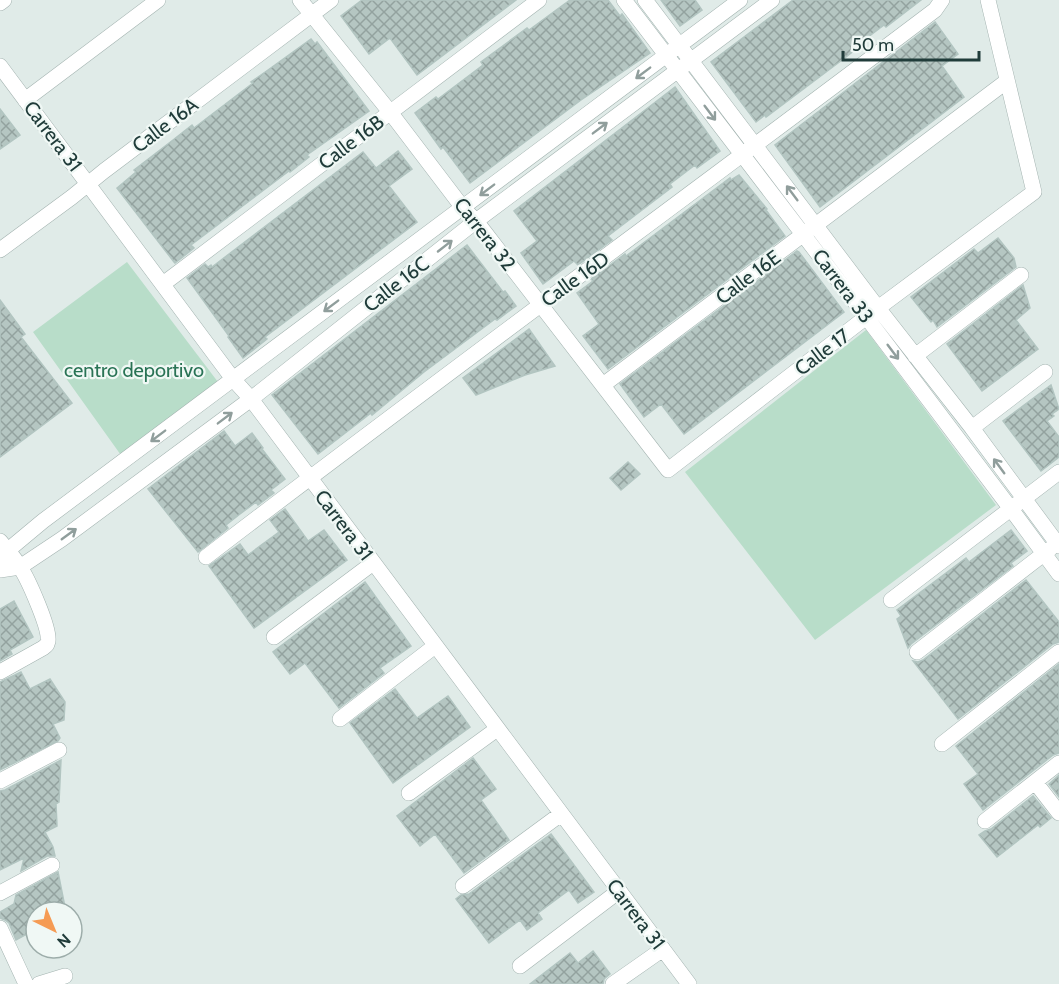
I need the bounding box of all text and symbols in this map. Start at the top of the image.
scale bar [843,24,980,62]
text: 50 m [852,34,894,56]
one-way arrow [636,67,652,79]
street label: Calle 16A [127,92,203,158]
street label: Carrera 31 [19,96,87,176]
one-way arrow [704,105,717,121]
street label: Calle 16B [313,110,389,174]
one-way arrow [592,122,608,134]
one-way arrow [480,183,496,196]
one-way arrow [786,186,798,202]
street label: Carrera 32 [449,193,521,275]
one-way arrow [437,239,453,252]
street label: Carrera 33 [807,244,879,328]
street label: Calle 16E [711,245,785,309]
street label: Calle 16D [536,246,614,312]
street label: Calle 16C [359,251,433,317]
one-way arrow [323,300,339,313]
street label: Calle 17 [790,324,854,380]
one-way arrow [886,343,899,359]
park label: centro deportivo [64,358,204,382]
one-way arrow [217,412,233,424]
one-way arrow [150,429,166,442]
one-way arrow [993,458,1005,474]
street label: Carrera 31 [310,485,378,565]
one-way arrow [60,528,76,540]
street label: Carrera 31 [602,874,670,954]
north arrow [24,900,84,960]
text: N [53,930,75,951]

